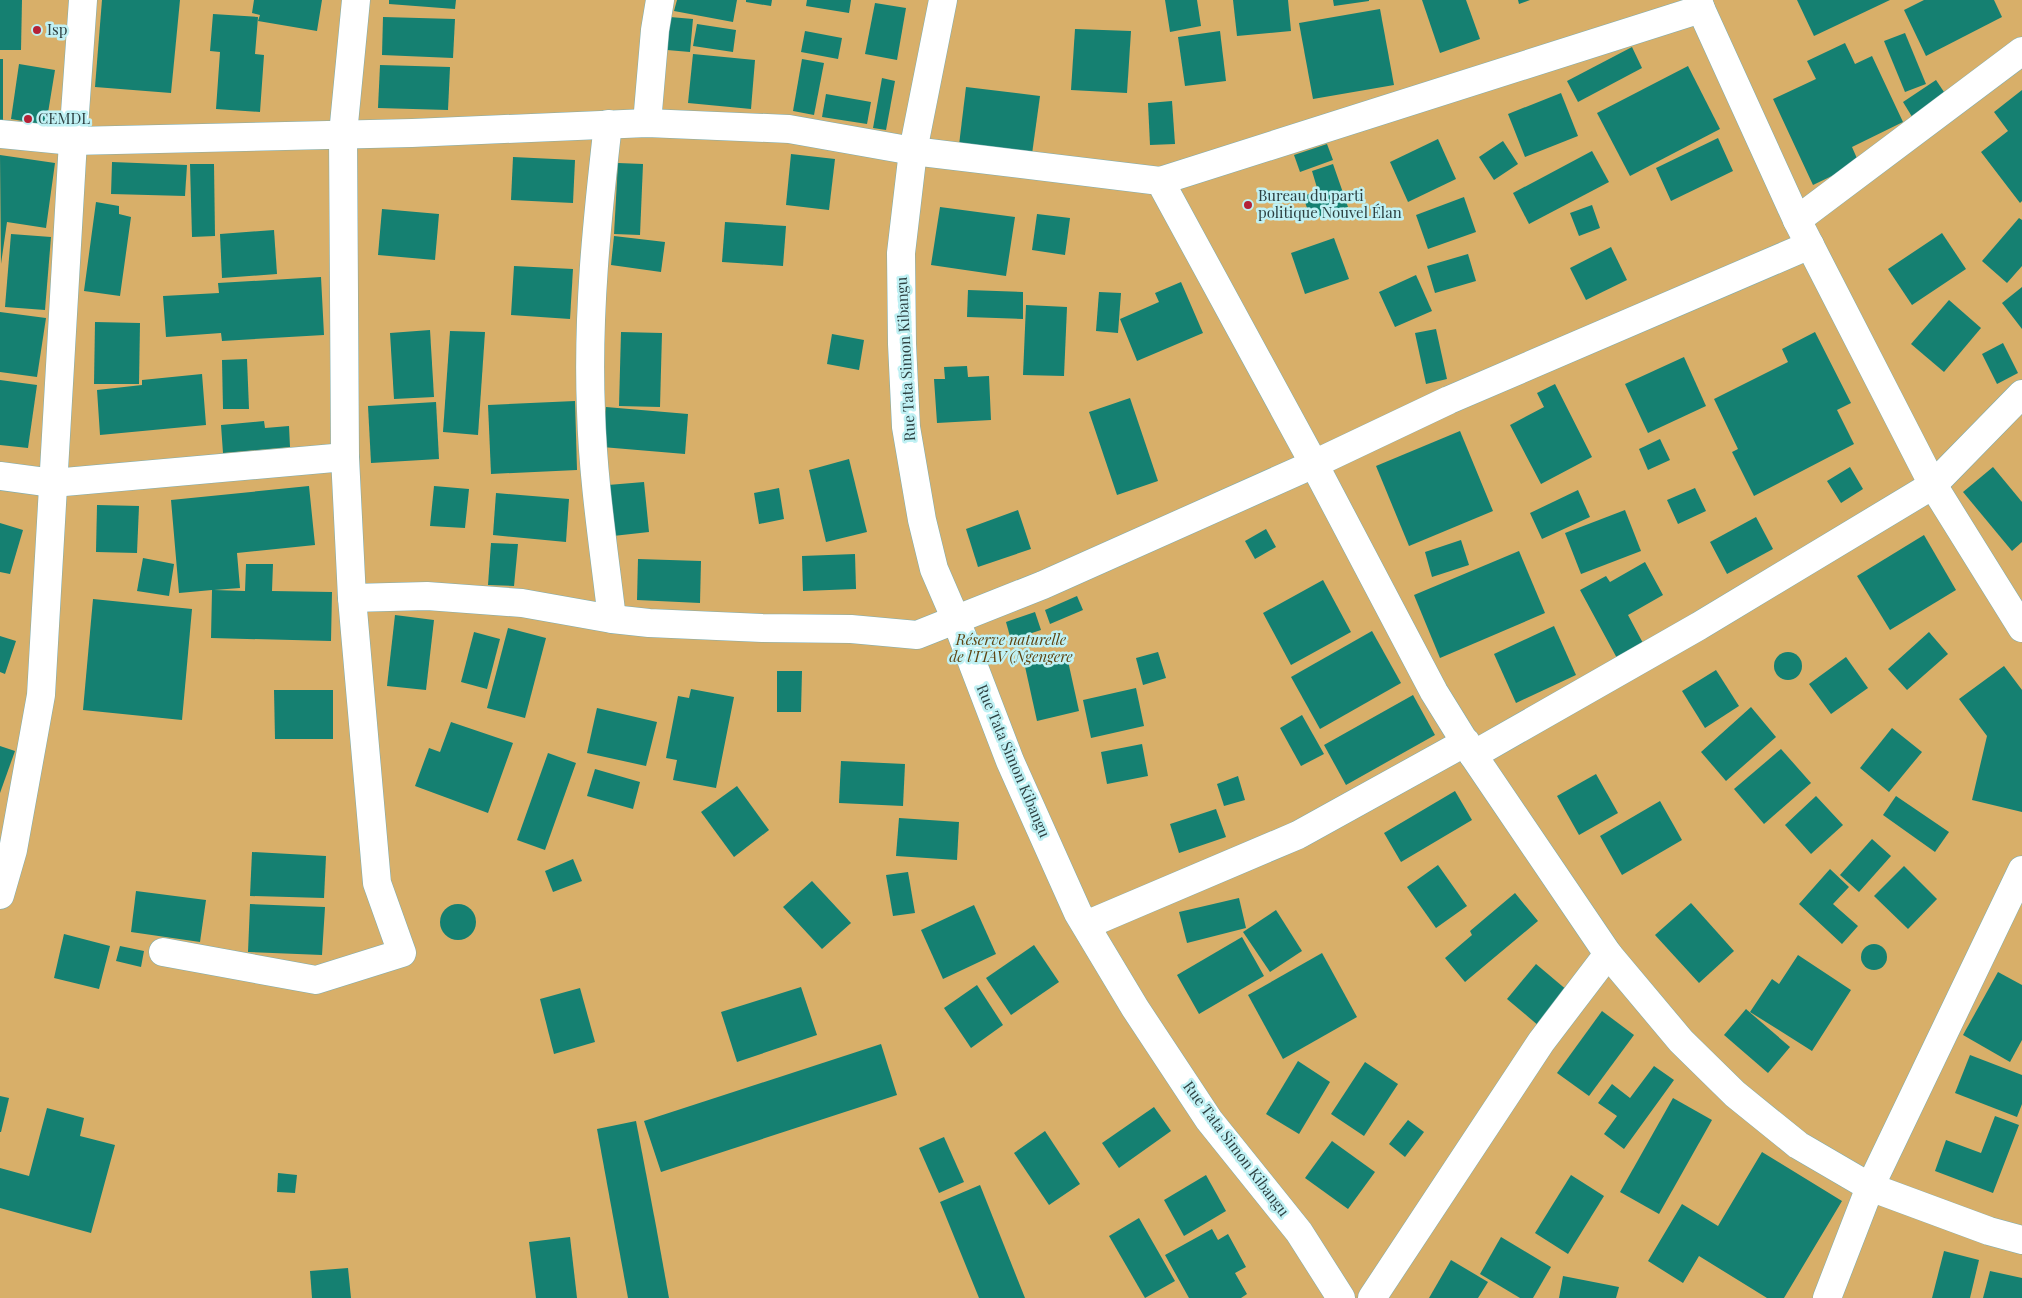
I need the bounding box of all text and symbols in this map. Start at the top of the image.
place label: Isp [47,19,68,39]
marker: Isp [31,24,43,36]
place label: CEMDL [38,108,90,128]
marker: CEMDL [22,113,34,125]
place label: Bureau du parti politique Nouvel Élan [1258,185,1402,222]
marker: Bureau du parti politique Nouvel Élan [1242,199,1254,211]
street label: Rue Tata Simon Kibangu [891,276,919,442]
park label: Réserve naturelle de l'ITAV (Ngengere [949,629,1073,666]
street label: Rue Tata Simon Kibangu [973,681,1055,841]
street label: Rue Tata Simon Kibangu [1179,1077,1294,1220]

